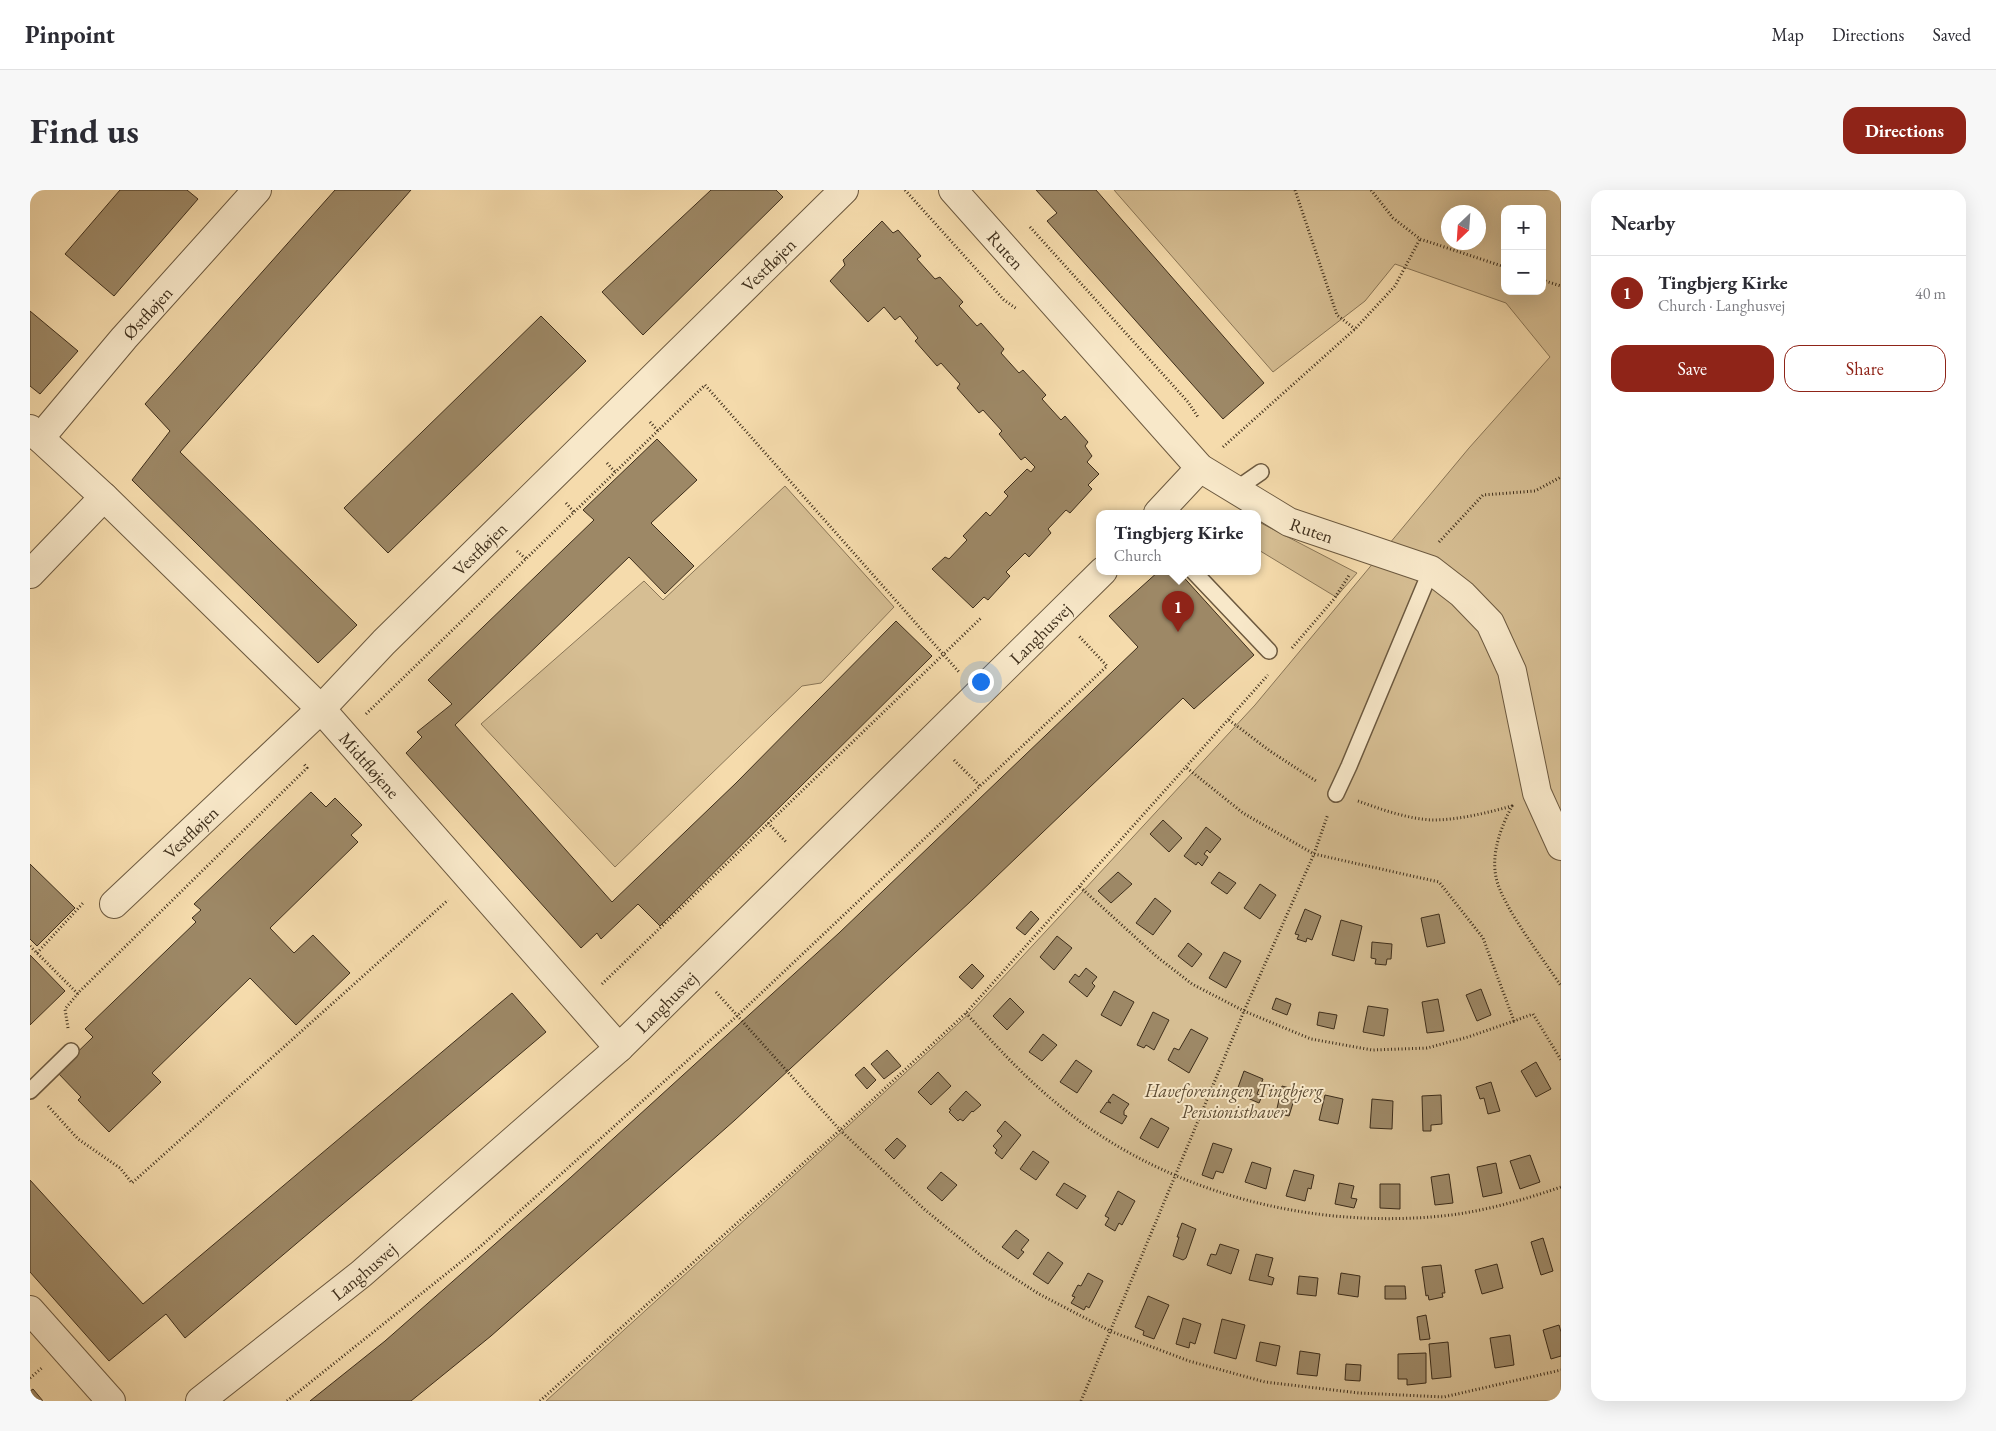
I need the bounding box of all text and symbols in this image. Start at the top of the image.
text: Pinpoint [25,19,115,50]
text: Map [1772,23,1804,46]
text: Directions [1832,23,1904,46]
text: Saved [1932,23,1971,46]
button: Directions [1843,107,1966,154]
text: Find us [30,108,139,153]
north arrow [1441,205,1486,250]
map controls [1501,205,1546,295]
button: + [1501,205,1546,250]
text: Nearby [1611,209,1675,236]
street label: Ruten [983,226,1030,274]
street label: Vestfløjen [736,232,801,296]
button: − [1501,250,1546,295]
text: Tingbjerg Kirke [1658,270,1788,295]
street label: Østfløjen [117,281,177,344]
text: 1 [1623,283,1631,304]
text: 40 m [1915,283,1946,304]
text: Church · Langhusvej [1658,295,1785,316]
button: Save [1611,345,1774,392]
button: Share [1784,345,1946,392]
popup [1096,510,1261,575]
street label: Ruten [1287,512,1337,548]
street label: Vestfløjen [447,516,512,580]
text: Tingbjerg Kirke [1114,520,1243,545]
text: Church [1114,545,1162,566]
pin: 1 [1162,591,1194,632]
street label: Langhusvej [1004,598,1076,669]
your location [968,669,994,695]
street label: Midtfløjene [335,727,405,803]
street label: Vestfløjen [158,800,223,863]
street label: Langhusvej [630,966,702,1037]
park label: Haveforeningen Tingbjerg Pensionisthaver [1144,1079,1324,1123]
street label: Langhusvej [326,1237,401,1305]

